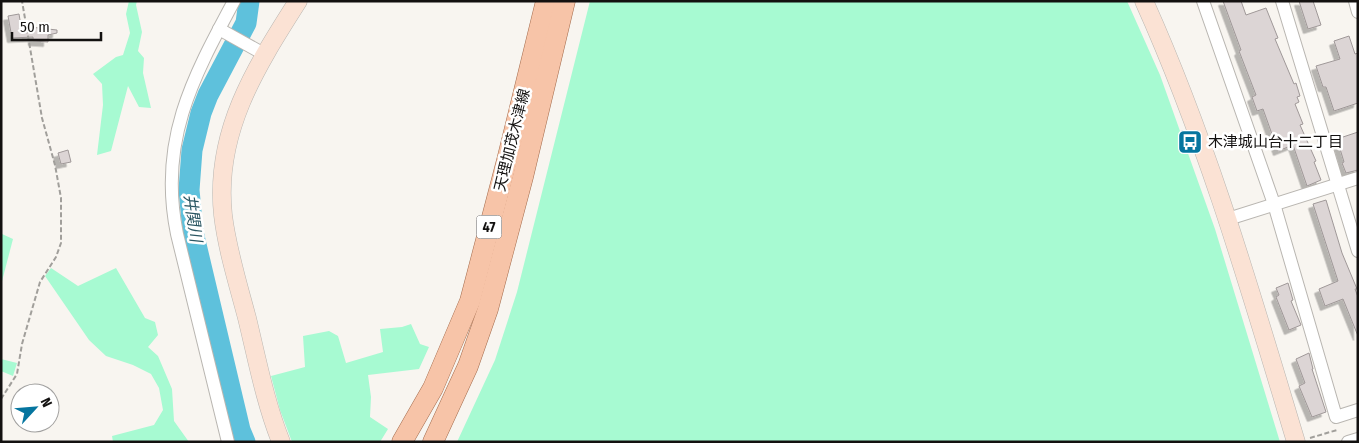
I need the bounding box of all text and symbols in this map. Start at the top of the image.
scale bar [12,10,101,42]
text: 50 m [20,18,50,36]
street label: 天理加茂木津線 [491,87,533,193]
bus stop icon: 木津城山台十二丁目 [1177,129,1203,155]
place label: 木津城山台十二丁目 [1208,133,1343,151]
water label: 井関川 [180,193,206,245]
road number: 47 [476,216,502,238]
north arrow [10,383,60,433]
text: N [37,395,56,410]

